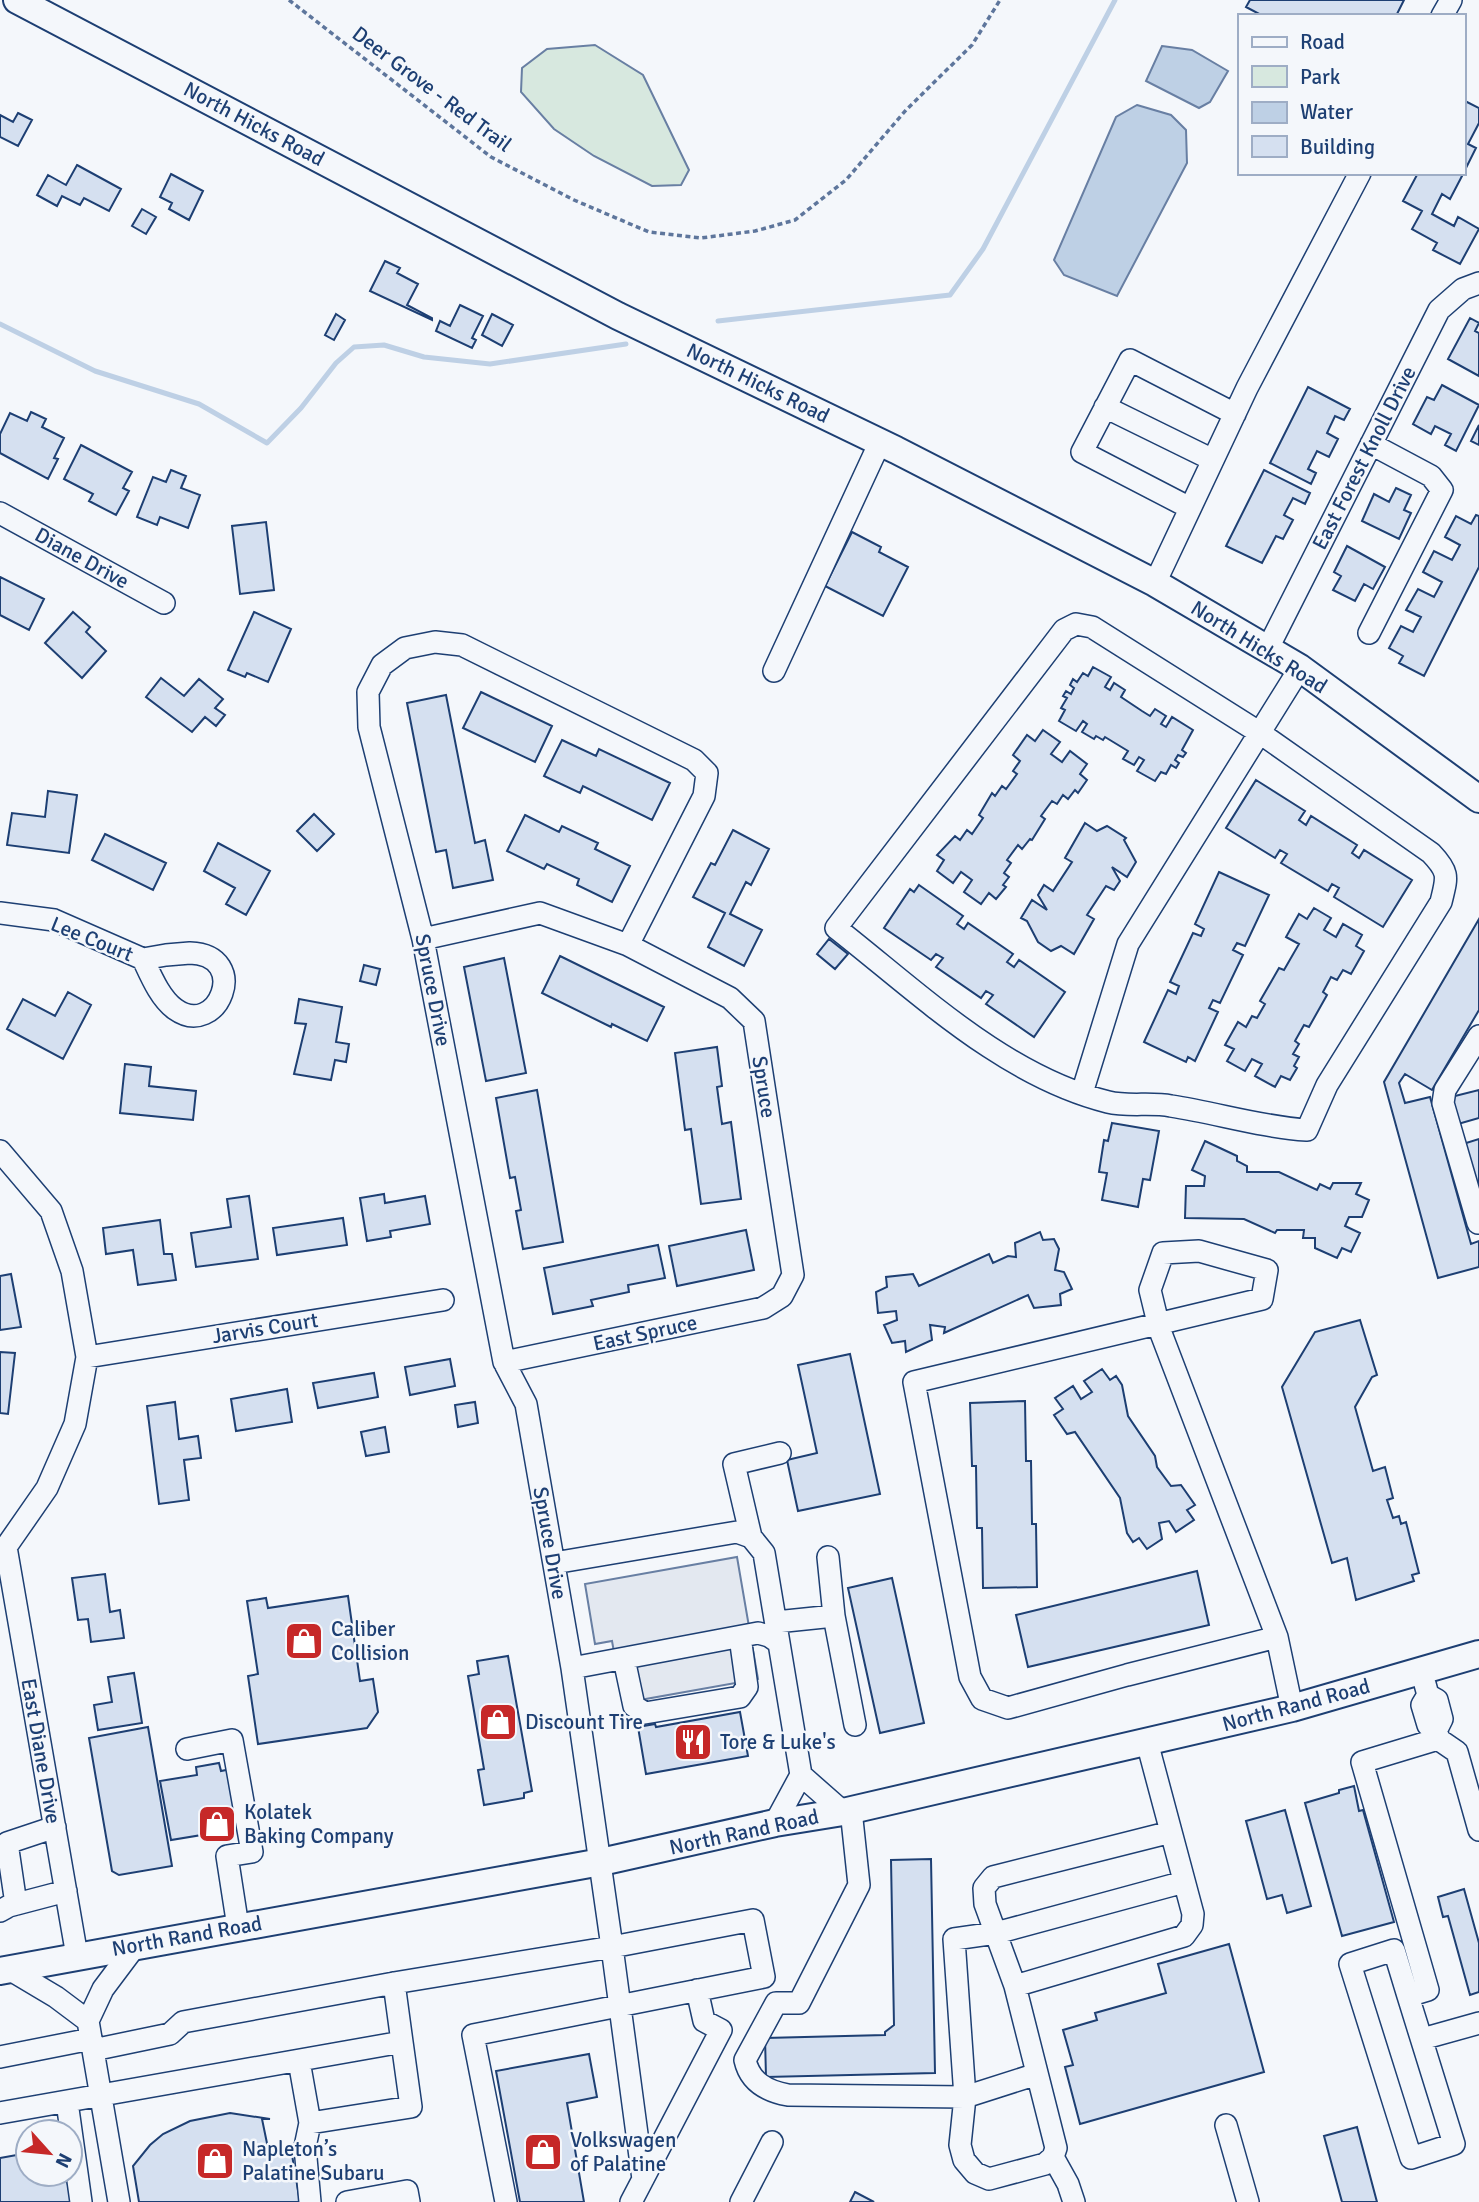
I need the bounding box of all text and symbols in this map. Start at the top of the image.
legend [1238,14,1465,175]
street label: Deer Grove - Red Trail [347,21,517,157]
text: Road [1300,29,1345,55]
text: Park [1300,64,1341,90]
street label: North Hicks Road [179,76,329,172]
text: Water [1300,99,1353,125]
text: Building [1300,134,1375,160]
street label: North Hicks Road [682,337,834,429]
street label: East Forest Knoll Drive [1306,362,1422,554]
street label: Diane Drive [30,522,134,594]
street label: North Hicks Road [1186,595,1332,699]
street label: Lee Court [47,911,137,967]
street label: Spruce Drive [409,932,457,1048]
street label: Spruce [746,1054,782,1120]
street label: Jarvis Court [210,1307,320,1349]
street label: East Spruce [591,1309,699,1357]
street label: Spruce Drive [527,1485,573,1601]
place label: Caliber Collision [331,1616,409,1666]
shop icon: Caliber Collision [283,1620,325,1662]
street label: North Rand Road [1219,1673,1373,1737]
street label: East Diane Drive [15,1676,67,1826]
shop icon: Discount Tire [477,1701,519,1743]
place label: Discount Tire [525,1709,643,1735]
restaurant icon: Tore & Luke's [672,1721,714,1763]
place label: Tore & Luke's [720,1729,836,1755]
place label: Kolatek Baking Company [244,1799,394,1849]
shop icon: Kolatek Baking Company [196,1803,238,1845]
street label: North Rand Road [667,1803,821,1861]
street label: North Rand Road [110,1910,264,1962]
north arrow [14,2118,84,2188]
place label: Volkswagen of Palatine [570,2127,676,2177]
shop icon: Volkswagen of Palatine [522,2131,564,2173]
place label: Napleton’s Palatine Subaru [242,2136,385,2186]
shop icon: Napleton’s Palatine Subaru [194,2140,236,2182]
text: N [50,2149,77,2172]

